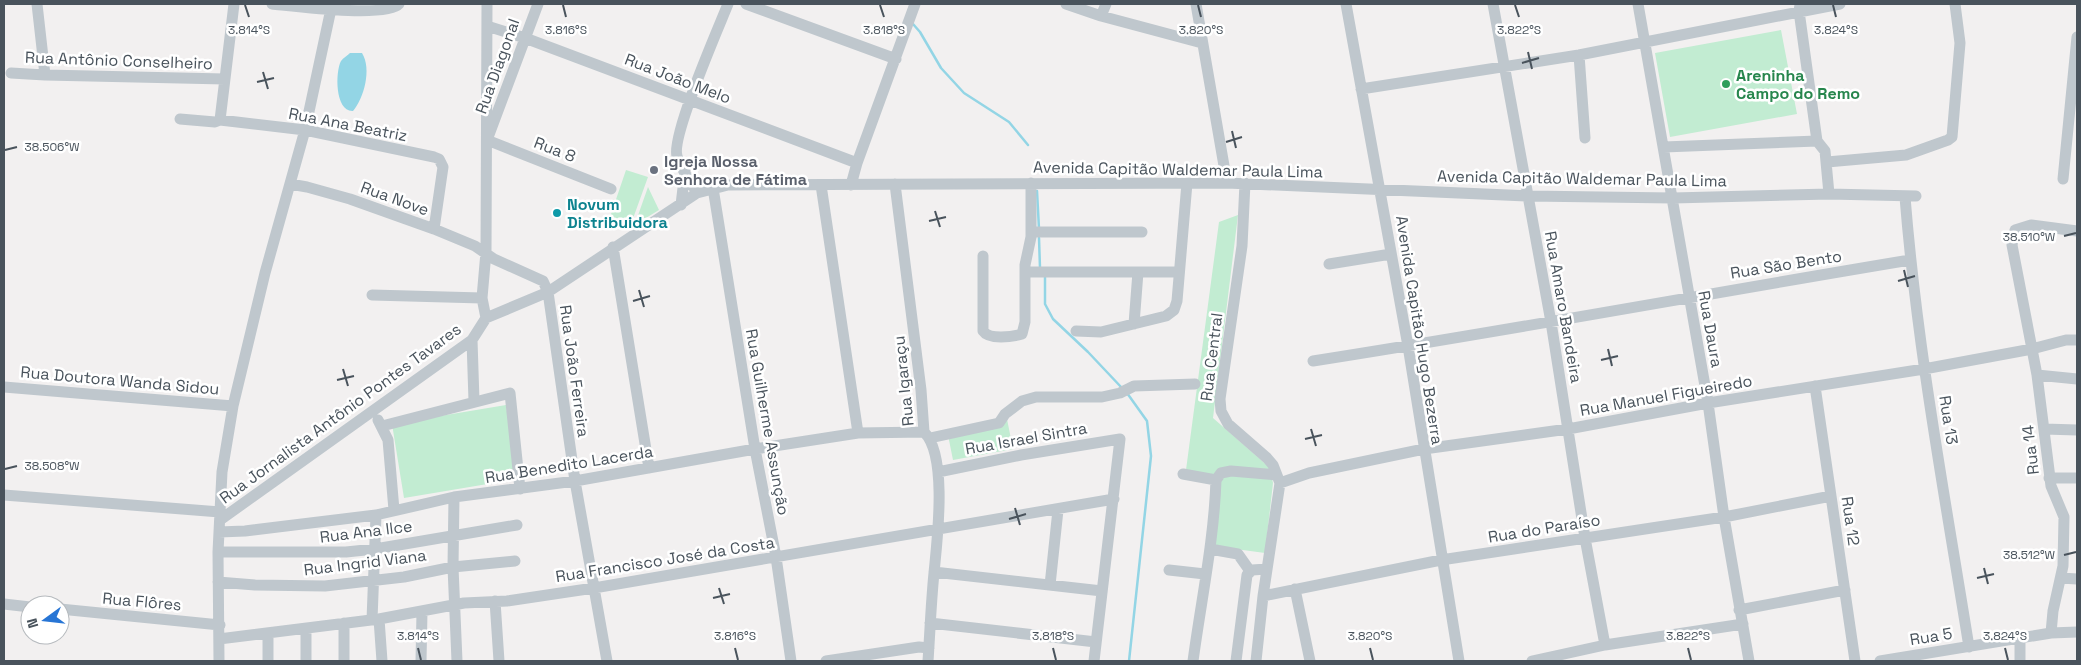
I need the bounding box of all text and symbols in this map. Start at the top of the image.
street label: Rua Diagonal [471,16,524,117]
text: 3.814°S [228,22,270,38]
text: 3.816°S [545,22,587,38]
text: 3.818°S [863,22,905,38]
text: 3.820°S [1179,22,1223,38]
text: 3.822°S [1497,22,1541,38]
text: 3.824°S [1814,22,1858,38]
street label: Rua Antônio Conselheiro [25,47,213,74]
street label: Rua João Melo [622,49,734,108]
place label: Areninha Campo do Remo [1736,65,1860,104]
marker: Areninha Campo do Remo [1720,78,1732,90]
street label: Rua Ana Beatriz [287,103,409,146]
street label: Rua 8 [531,132,579,167]
text: 38.506°W [24,139,80,155]
place label: Igreja Nossa Senhora de Fátima [664,151,807,190]
street label: Avenida Capitão Waldemar Paula Lima [1033,156,1323,183]
marker: Igreja Nossa Senhora de Fátima [648,164,660,176]
street label: Avenida Capitão Waldemar Paula Lima [1437,165,1727,192]
street label: Rua Nove [358,176,432,221]
place label: Novum Distribuidora [567,194,668,233]
marker: Novum Distribuidora [551,207,563,219]
street label: Avenida Capitão Hugo Bezerra [1391,214,1448,446]
street label: Rua Amaro Bandeira [1540,229,1587,385]
text: 38.510°W [2003,229,2056,245]
street label: Rua São Bento [1729,245,1843,284]
street label: Rua Daura [1693,289,1728,369]
street label: Rua João Ferreira [555,304,594,439]
street label: Rua Central [1196,312,1227,402]
street label: Rua Jornalista Antônio Pontes Tavares [215,319,465,508]
street label: Rua Guilherme Assunção [741,327,794,517]
street label: Rua Igaraçu [888,335,919,427]
street label: Rua Doutora Wanda Sidou [20,361,220,400]
street label: Rua Manuel Figueiredo [1578,370,1754,421]
street label: Rua 13 [1934,394,1963,446]
street label: Rua Israel Sintra [963,417,1089,460]
street label: Rua 14 [2017,424,2044,476]
street label: Rua Benedito Lacerda [484,441,655,488]
text: 38.508°W [24,458,80,474]
street label: Rua 12 [1837,495,1864,547]
street label: Rua do Paraíso [1486,509,1602,548]
street label: Rua Ana Ilce [319,515,414,548]
street label: Rua Francisco José da Costa [554,532,776,587]
street label: Rua Ingrid Viana [303,545,428,580]
text: 38.512°W [2003,547,2056,563]
street label: Rua Flôres [102,588,182,615]
north arrow [20,595,70,645]
text: N [23,616,42,630]
street label: Rua 5 [1908,623,1954,650]
text: 3.814°S [397,628,439,644]
text: 3.816°S [714,628,756,644]
text: 3.818°S [1032,628,1074,644]
text: 3.820°S [1348,628,1392,644]
text: 3.822°S [1666,628,1710,644]
text: 3.824°S [1983,628,2027,644]

